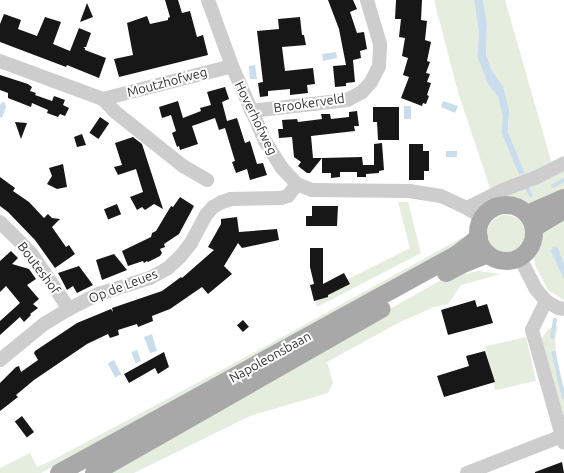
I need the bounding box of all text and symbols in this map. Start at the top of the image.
street label: Moutzhofweg [125,64,209,100]
street label: Hoverhofweg [231,79,281,157]
street label: Brookerveld [272,90,346,116]
street label: Bouteshof [14,239,64,297]
street label: Op de Leues [86,266,160,306]
street label: Napoleonsbaan [227,328,313,386]

